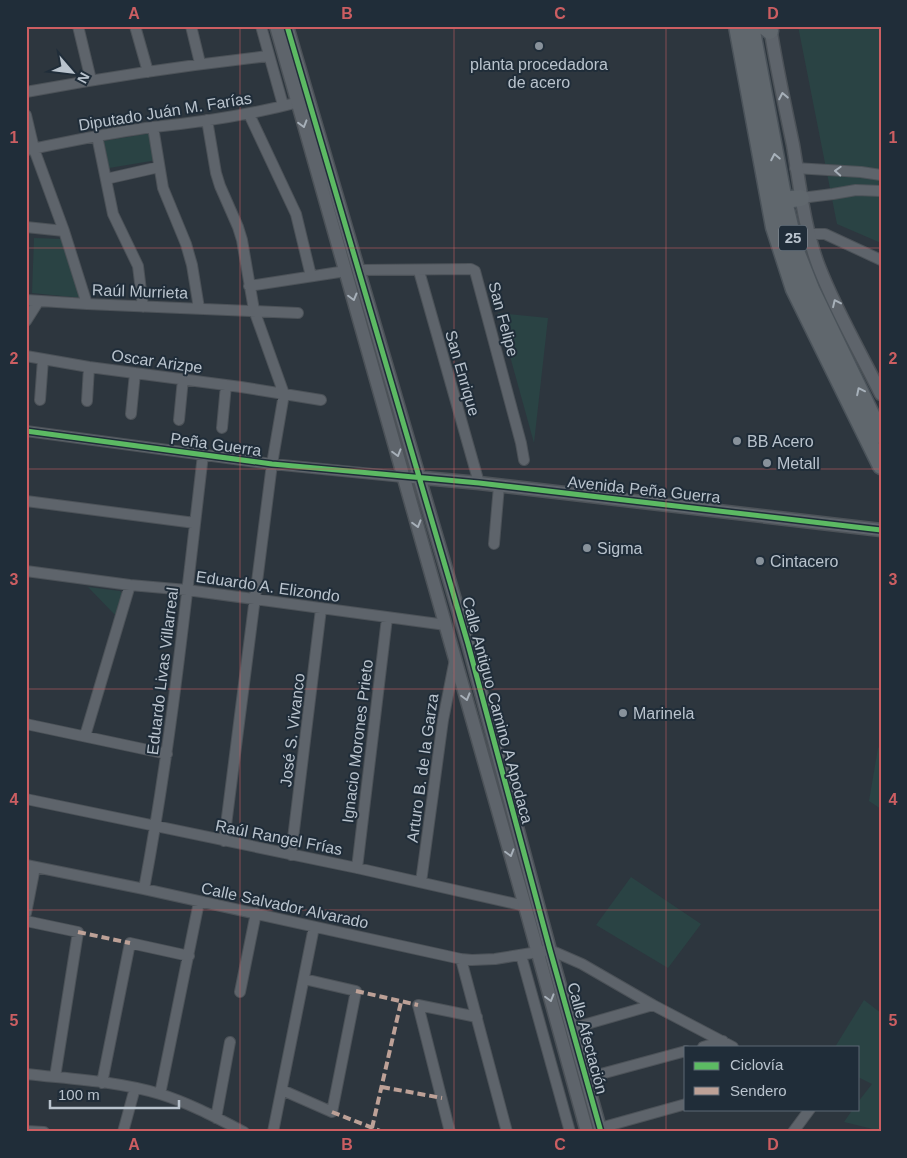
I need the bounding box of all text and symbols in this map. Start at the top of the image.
text: A [128,5,140,22]
text: B [341,5,353,22]
text: C [554,5,566,22]
text: D [767,5,779,22]
marker: planta procedadora de acero [533,40,545,52]
north arrow [48,48,98,98]
place label: planta procedadora de acero [470,56,608,91]
text: N [74,70,93,86]
street label: Diputado Juán M. Farías [77,89,253,134]
one-way arrow [778,91,789,100]
one-way arrow [298,119,308,127]
text: 1 [10,129,19,146]
text: 1 [889,129,898,146]
one-way arrow [771,152,781,161]
one-way arrow [834,165,842,176]
road number: 25 [779,226,807,250]
street label: San Felipe [485,280,522,358]
street label: Raúl Murrieta [92,281,188,302]
one-way arrow [348,292,358,300]
one-way arrow [831,299,842,308]
street label: San Enrique [442,328,483,418]
street label: Oscar Arizpe [110,347,204,376]
text: 2 [10,350,19,367]
text: 2 [889,350,898,367]
one-way arrow [855,387,866,396]
street label: Peña Guerra [169,430,263,459]
place label: BB Acero [747,433,814,450]
marker: BB Acero [731,435,743,447]
one-way arrow [391,449,402,458]
place label: Metall [777,455,820,472]
marker: Metall [761,457,773,469]
street label: Avenida Peña Guerra [567,473,721,506]
one-way arrow [411,519,421,527]
place label: Sigma [597,540,642,557]
marker: Sigma [581,542,593,554]
place label: Cintacero [770,553,839,570]
marker: Cintacero [754,555,766,567]
street label: Eduardo A. Elizondo [195,568,341,605]
text: 3 [10,571,19,588]
text: 3 [889,571,898,588]
street label: Eduardo Livas Villarreal [144,586,181,756]
street label: Calle Antiguo Camino A Apodaca [459,595,536,825]
street label: Ignacio Morones Prieto [339,658,376,824]
street label: José S. Vivanco [277,672,308,788]
street label: Arturo B. de la Garza [404,692,441,844]
one-way arrow [460,693,471,701]
place label: Marinela [633,705,694,722]
marker: Marinela [617,707,629,719]
text: 4 [10,791,19,808]
text: 4 [889,791,898,808]
street label: Raúl Rangel Frías [214,817,344,858]
one-way arrow [505,849,515,857]
street label: Calle Salvador Alvarado [200,879,370,932]
street label: Calle Afectación [564,981,611,1096]
one-way arrow [545,994,555,1002]
text: 5 [10,1012,19,1029]
text: 5 [889,1012,898,1029]
legend [684,1046,860,1110]
text: Ciclovía [730,1056,784,1073]
scale bar [50,1078,179,1110]
text: Sendero [730,1082,787,1099]
text: 100 m [58,1086,100,1103]
text: A [128,1136,140,1153]
text: B [341,1136,353,1153]
text: C [554,1136,566,1153]
text: D [767,1136,779,1153]

